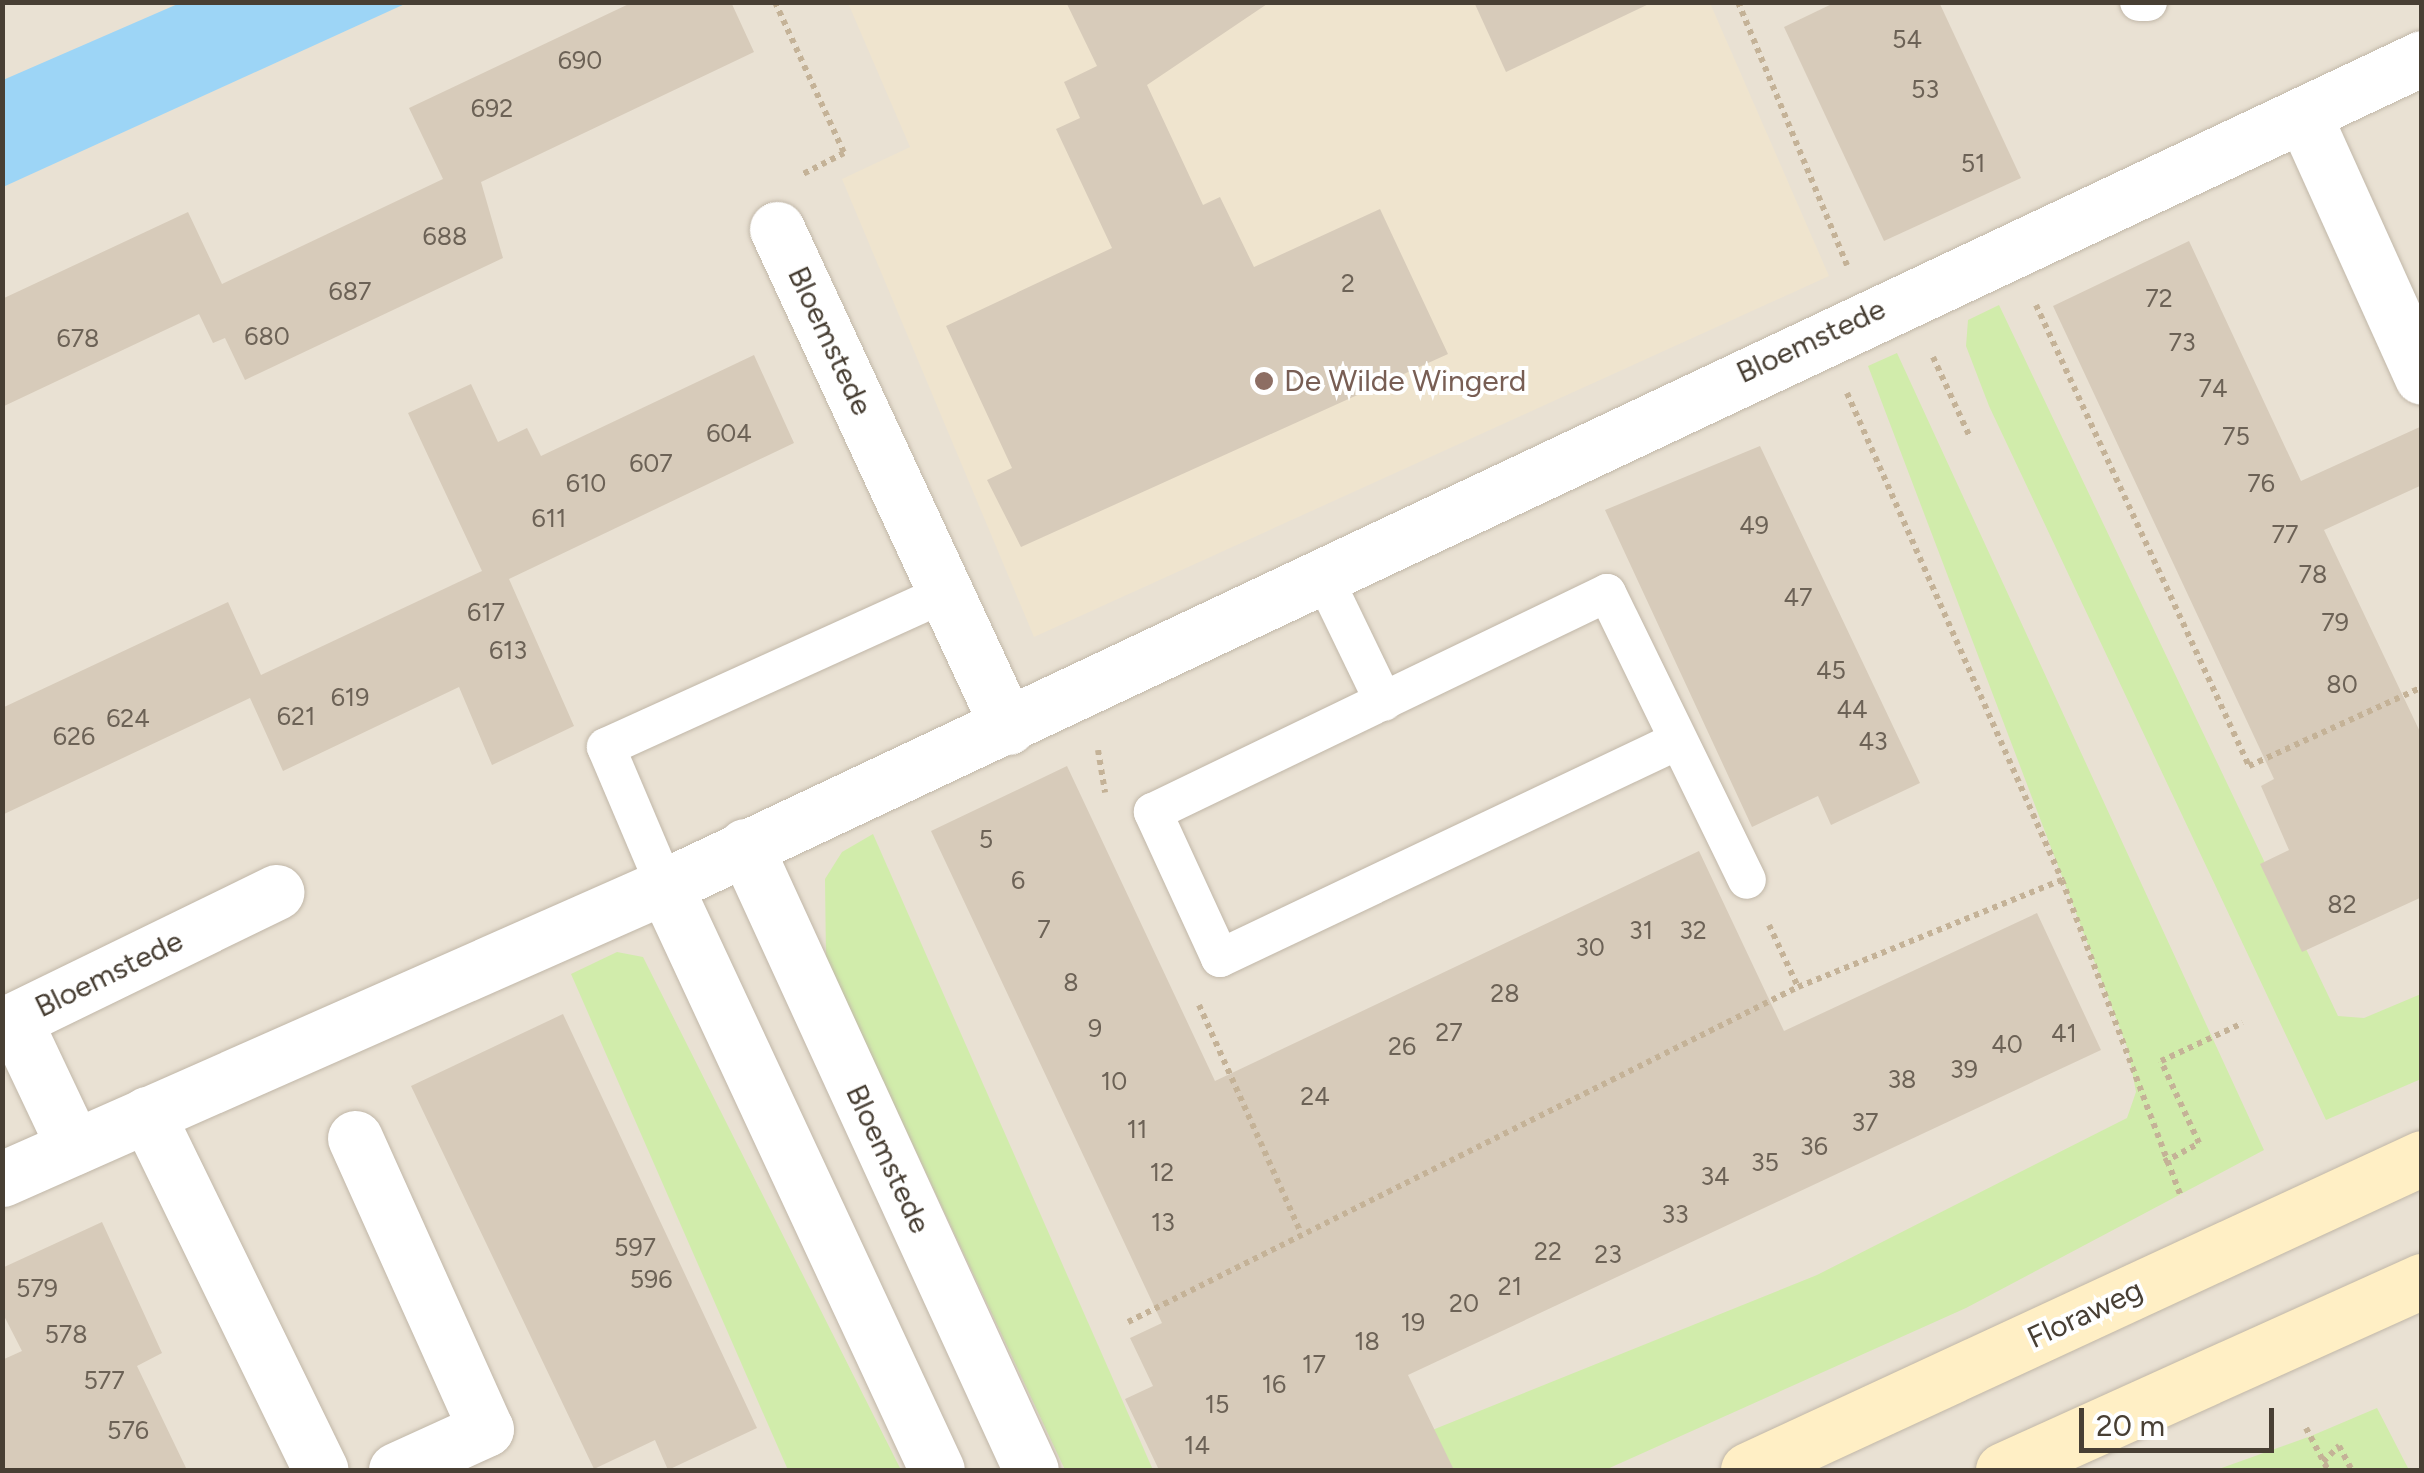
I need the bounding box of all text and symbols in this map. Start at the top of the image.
house number: 54 [1892,24,1922,54]
house number: 690 [558,45,602,75]
house number: 53 [1911,74,1939,104]
house number: 692 [471,93,513,123]
house number: 51 [1961,148,1985,178]
house number: 688 [423,221,467,251]
street label: Bloemstede [780,261,880,421]
house number: 2 [1341,268,1355,298]
house number: 687 [329,276,371,306]
house number: 72 [2145,283,2173,313]
street label: Bloemstede [1731,291,1891,391]
house number: 680 [244,321,290,351]
house number: 678 [57,323,99,353]
house number: 73 [2168,327,2196,357]
place label: De Wilde Wingerd [1284,363,1526,399]
marker: De Wilde Wingerd [1253,370,1275,392]
house number: 74 [2199,373,2227,403]
house number: 604 [706,418,752,448]
house number: 75 [2222,421,2250,451]
house number: 607 [629,448,673,478]
house number: 610 [566,468,606,498]
house number: 76 [2247,468,2275,498]
house number: 611 [532,503,566,533]
house number: 49 [1739,510,1769,540]
house number: 77 [2272,519,2298,549]
house number: 78 [2299,559,2327,589]
house number: 47 [1784,582,1812,612]
house number: 617 [467,597,505,627]
house number: 79 [2321,607,2349,637]
house number: 613 [489,635,527,665]
house number: 45 [1816,655,1846,685]
house number: 80 [2326,669,2358,699]
house number: 619 [331,682,369,712]
house number: 44 [1836,694,1868,724]
house number: 621 [277,701,315,731]
house number: 624 [106,703,150,733]
house number: 626 [53,721,95,751]
house number: 43 [1858,726,1888,756]
house number: 5 [979,824,993,854]
house number: 6 [1011,865,1025,895]
house number: 82 [2327,889,2357,919]
house number: 7 [1037,914,1051,944]
house number: 31 [1629,915,1653,945]
house number: 32 [1679,915,1707,945]
street label: Bloemstede [29,923,189,1025]
house number: 30 [1575,932,1605,962]
house number: 8 [1063,967,1079,997]
house number: 28 [1490,978,1520,1008]
house number: 9 [1088,1013,1102,1043]
house number: 27 [1435,1017,1463,1047]
house number: 41 [2051,1018,2077,1048]
house number: 40 [1991,1029,2023,1059]
house number: 26 [1388,1031,1416,1061]
house number: 39 [1950,1054,1978,1084]
house number: 38 [1888,1064,1916,1094]
house number: 10 [1101,1066,1127,1096]
street label: Bloemstede [838,1079,938,1239]
house number: 24 [1300,1081,1330,1111]
house number: 37 [1851,1107,1879,1137]
house number: 11 [1127,1114,1147,1144]
house number: 36 [1800,1131,1828,1161]
house number: 35 [1751,1147,1779,1177]
house number: 12 [1150,1157,1174,1187]
house number: 34 [1700,1161,1730,1191]
house number: 33 [1661,1199,1689,1229]
house number: 13 [1151,1207,1175,1237]
house number: 597 [614,1232,656,1262]
house number: 22 [1534,1236,1562,1266]
house number: 23 [1594,1239,1622,1269]
house number: 596 [630,1264,672,1294]
house number: 21 [1498,1271,1522,1301]
street label: Floraweg [2022,1272,2148,1356]
house number: 579 [16,1273,58,1303]
house number: 20 [1449,1288,1479,1318]
house number: 19 [1401,1307,1425,1337]
house number: 578 [44,1319,88,1349]
house number: 18 [1354,1326,1380,1356]
house number: 17 [1302,1349,1326,1379]
house number: 577 [83,1365,125,1395]
house number: 16 [1262,1369,1286,1399]
scale bar [2084,1388,2279,1450]
house number: 15 [1205,1389,1229,1419]
text: 20 m [2096,1407,2165,1444]
house number: 576 [107,1415,149,1445]
house number: 14 [1184,1430,1210,1460]

